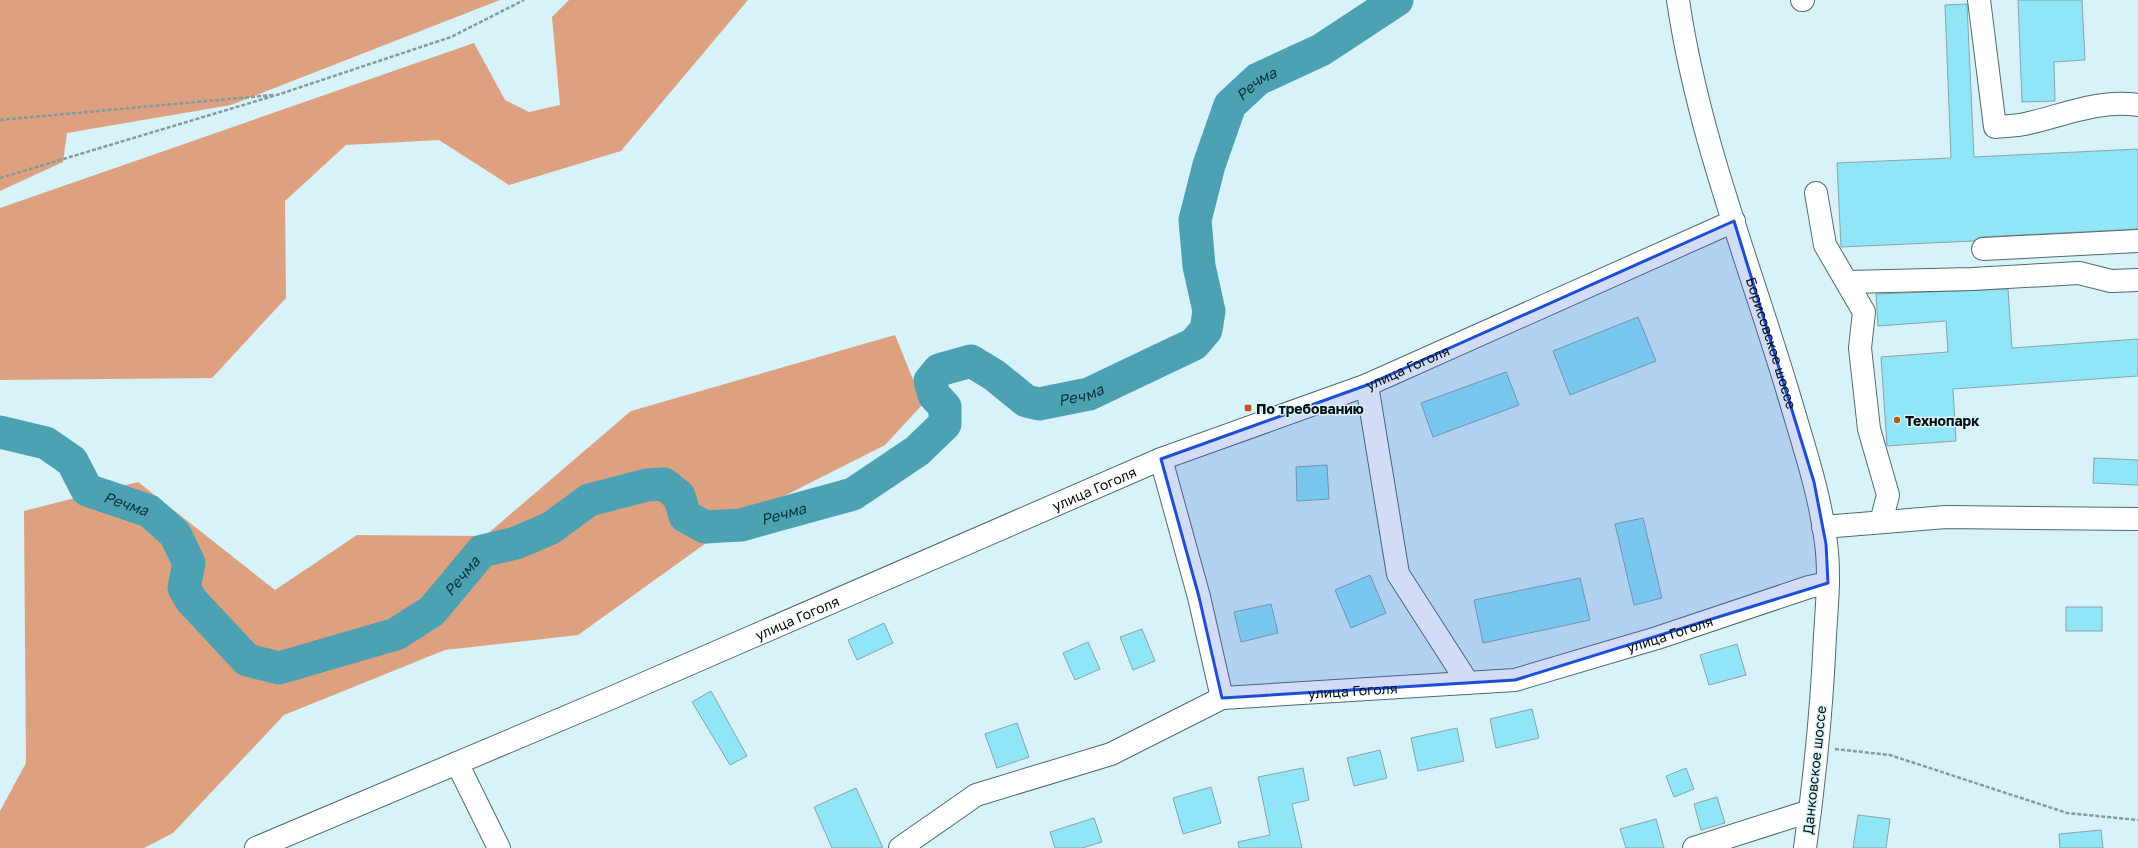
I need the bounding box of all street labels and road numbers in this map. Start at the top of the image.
street label: Борисовское шоссе [1743,275,1801,411]
street label: улица Гоголя [1363,341,1452,393]
street label: улица Гоголя [1049,462,1139,514]
street label: улица Гоголя [752,592,842,643]
street label: улица Гоголя [1624,611,1715,655]
street label: улица Гоголя [1307,679,1398,701]
street label: Данковское шоссе [1799,705,1829,835]

